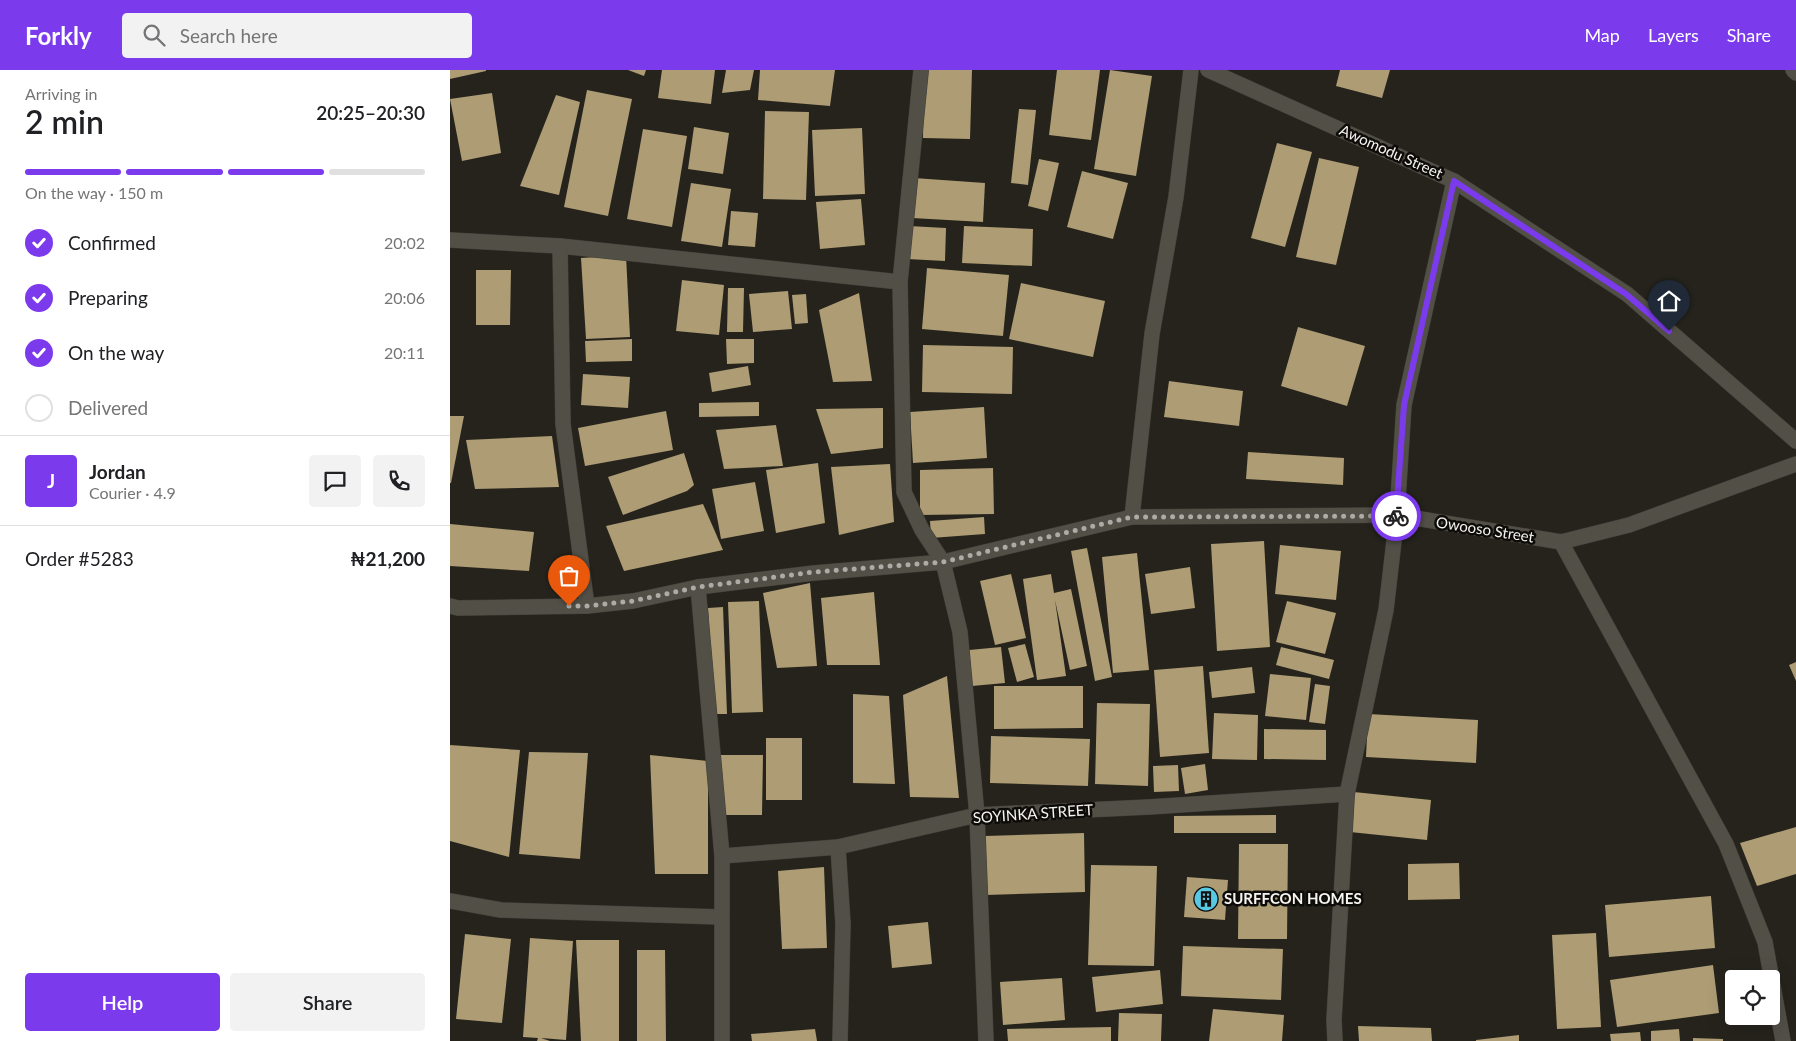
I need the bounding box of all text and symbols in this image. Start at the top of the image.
search box [122,13,472,58]
text: Forkly [25,21,92,50]
icon: search [140,21,168,49]
text: Search here [180,24,278,47]
text: Map [1584,24,1620,46]
text: Layers [1648,24,1699,46]
text: Share [1727,24,1771,46]
text: Arriving in [25,84,98,103]
text: 20:25–20:30 [316,101,425,124]
text: 2 min [25,102,104,141]
street label: Awomodu Street [1337,120,1446,182]
text: On the way · 150 m [25,183,163,202]
icon: check [25,229,53,257]
text: Confirmed [68,231,156,254]
text: 20:02 [384,233,425,252]
pin [1648,280,1690,331]
icon: check [25,284,53,312]
text: Preparing [68,286,148,309]
icon: home [1655,287,1683,315]
text: 20:06 [384,288,425,307]
icon: check [25,339,53,367]
text: On the way [68,341,164,364]
text: 20:11 [384,343,425,362]
text: Delivered [68,396,148,419]
button: chat [309,455,361,507]
button: phone [373,455,425,507]
text: Jordan [89,460,146,483]
text: J [47,469,55,492]
text: Courier · 4.9 [89,483,176,502]
courier [1371,491,1421,541]
icon: bike [1382,502,1410,530]
street label: Owooso Street [1435,512,1536,546]
text: Order #5283 [25,547,134,570]
text: ₦21,200 [350,547,425,570]
pin [548,555,590,606]
icon: bag [555,562,583,590]
street label: SOYINKA STREET [972,800,1094,826]
building icon: SURFFCON HOMES [1193,886,1219,912]
place label: SURFFCON HOMES [1224,889,1362,907]
map controls [1725,970,1780,1025]
button: locate [1725,970,1780,1025]
button: Help [25,973,220,1031]
button: Share [230,973,425,1031]

